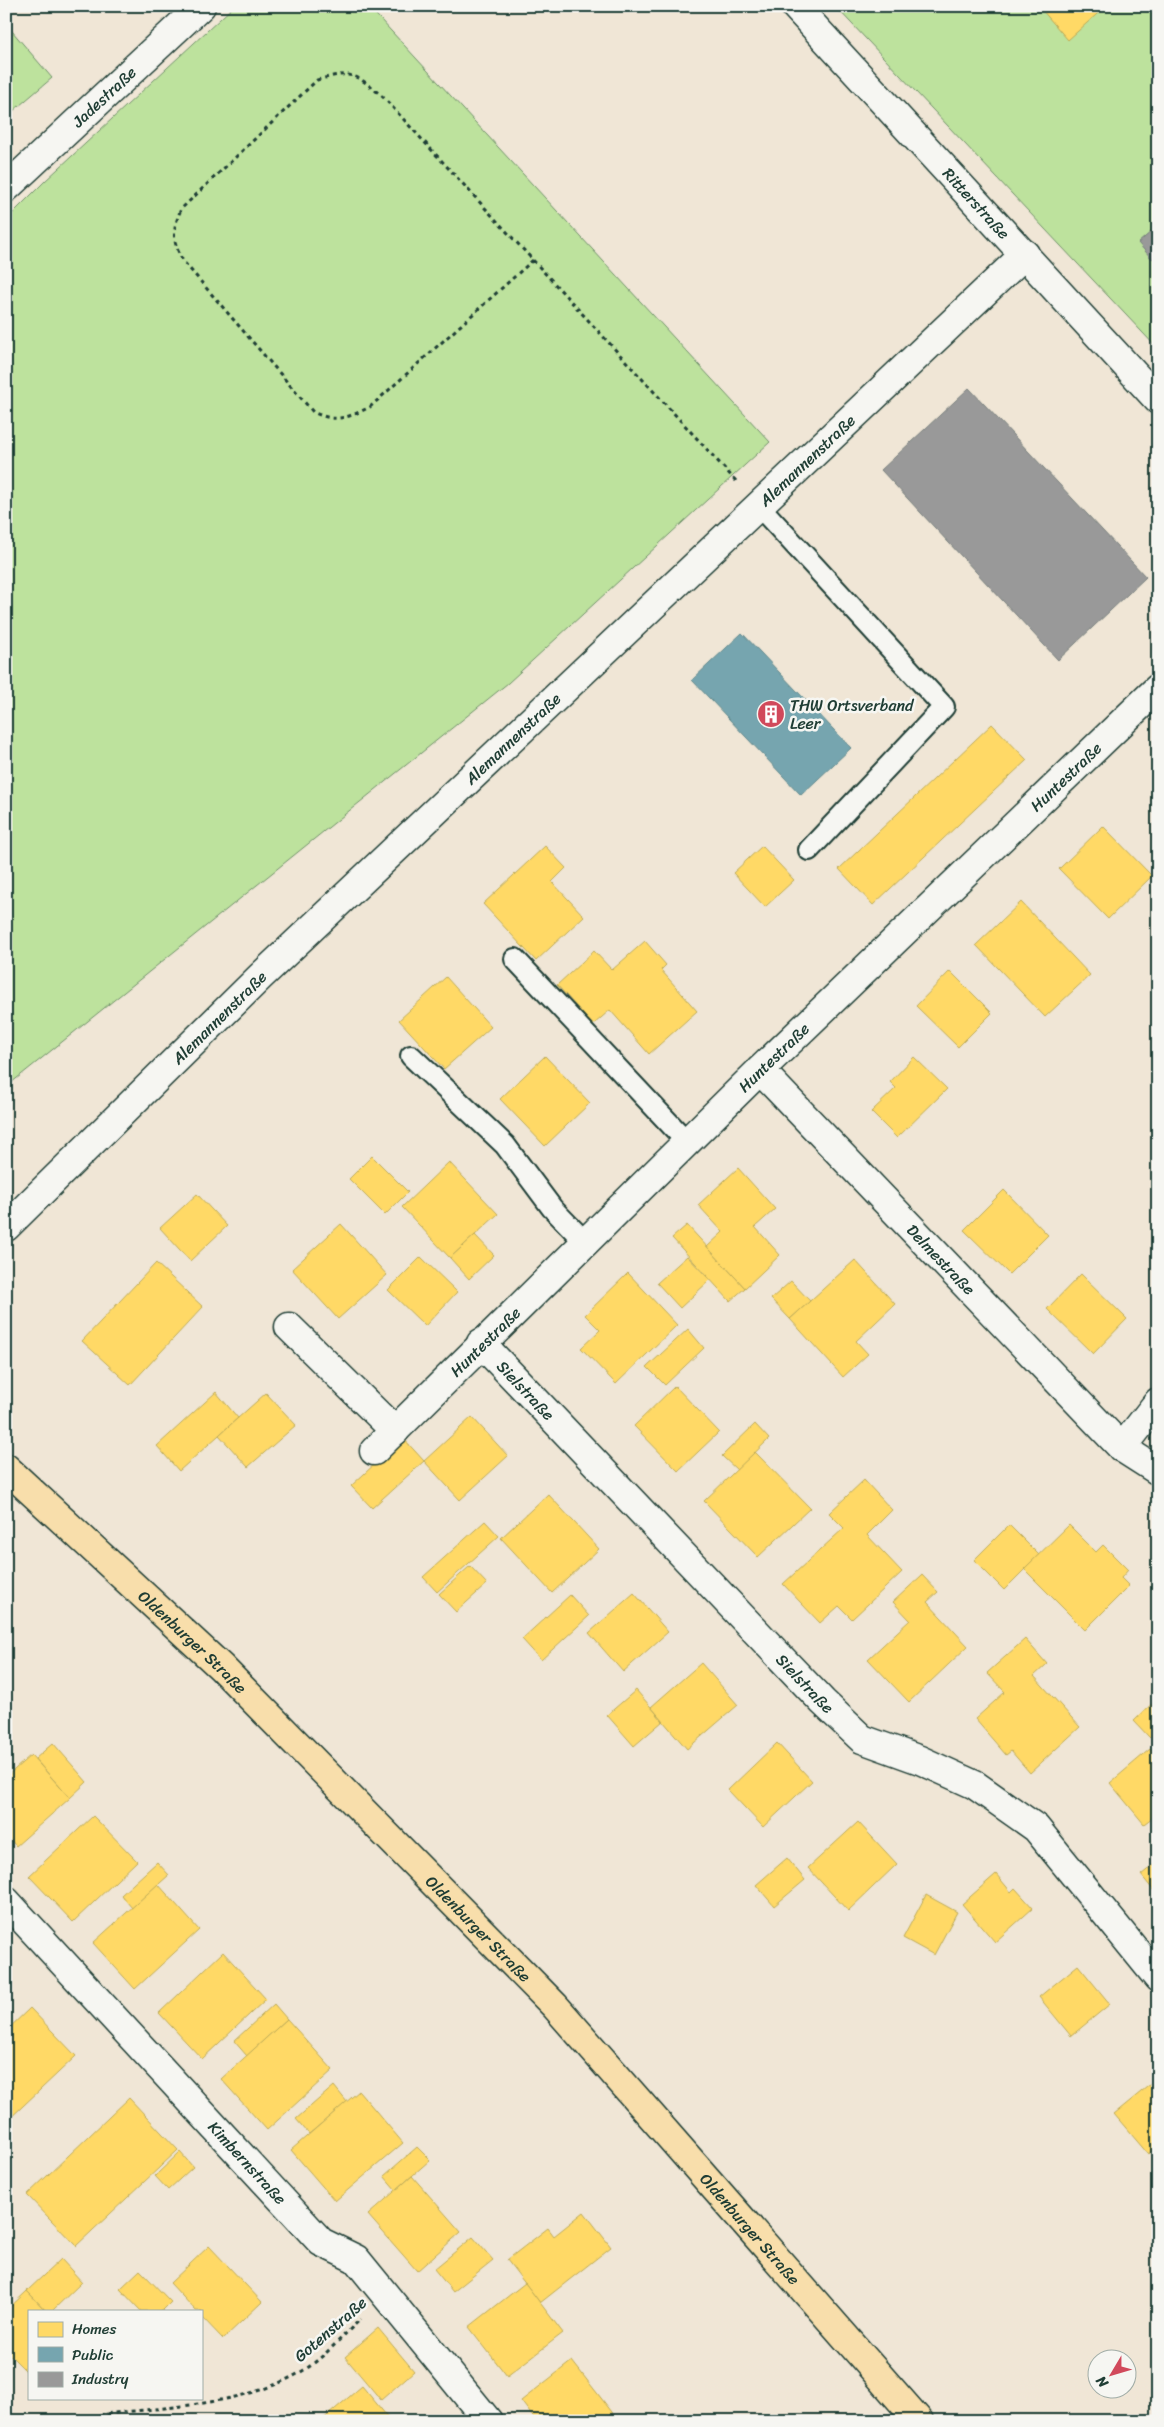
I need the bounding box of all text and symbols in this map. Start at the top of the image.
street label: Jadestraße [64,59,143,135]
street label: Ritterstraße [935,161,1017,246]
street label: Alemannenstraße [751,407,863,514]
street label: Alemannenstraße [457,685,568,793]
place label: THW Ortsverband Leer [790,691,915,738]
building icon: THW Ortsverband Leer [756,699,786,729]
street label: Huntestraße [1023,735,1109,819]
street label: Alemannenstraße [164,963,274,1072]
street label: Huntestraße [731,1015,817,1100]
street label: Delmestraße [899,1217,983,1302]
street label: Huntestraße [443,1299,528,1384]
street label: Sielstraße [489,1353,562,1428]
street label: Oldenburger Straße [131,1583,254,1701]
street label: Sielstraße [768,1646,841,1721]
street label: Oldenburger Straße [418,1868,538,1989]
street label: Kimbernstraße [201,2114,294,2212]
street label: Oldenburger Straße [692,2166,808,2292]
street label: Gotenstraße [287,2289,374,2370]
legend [28,2310,202,2400]
text: Homes [72,2316,116,2342]
text: Public [72,2342,114,2368]
north arrow [1086,2350,1136,2400]
text: Industry [71,2366,129,2392]
text: N [1089,2370,1116,2394]

